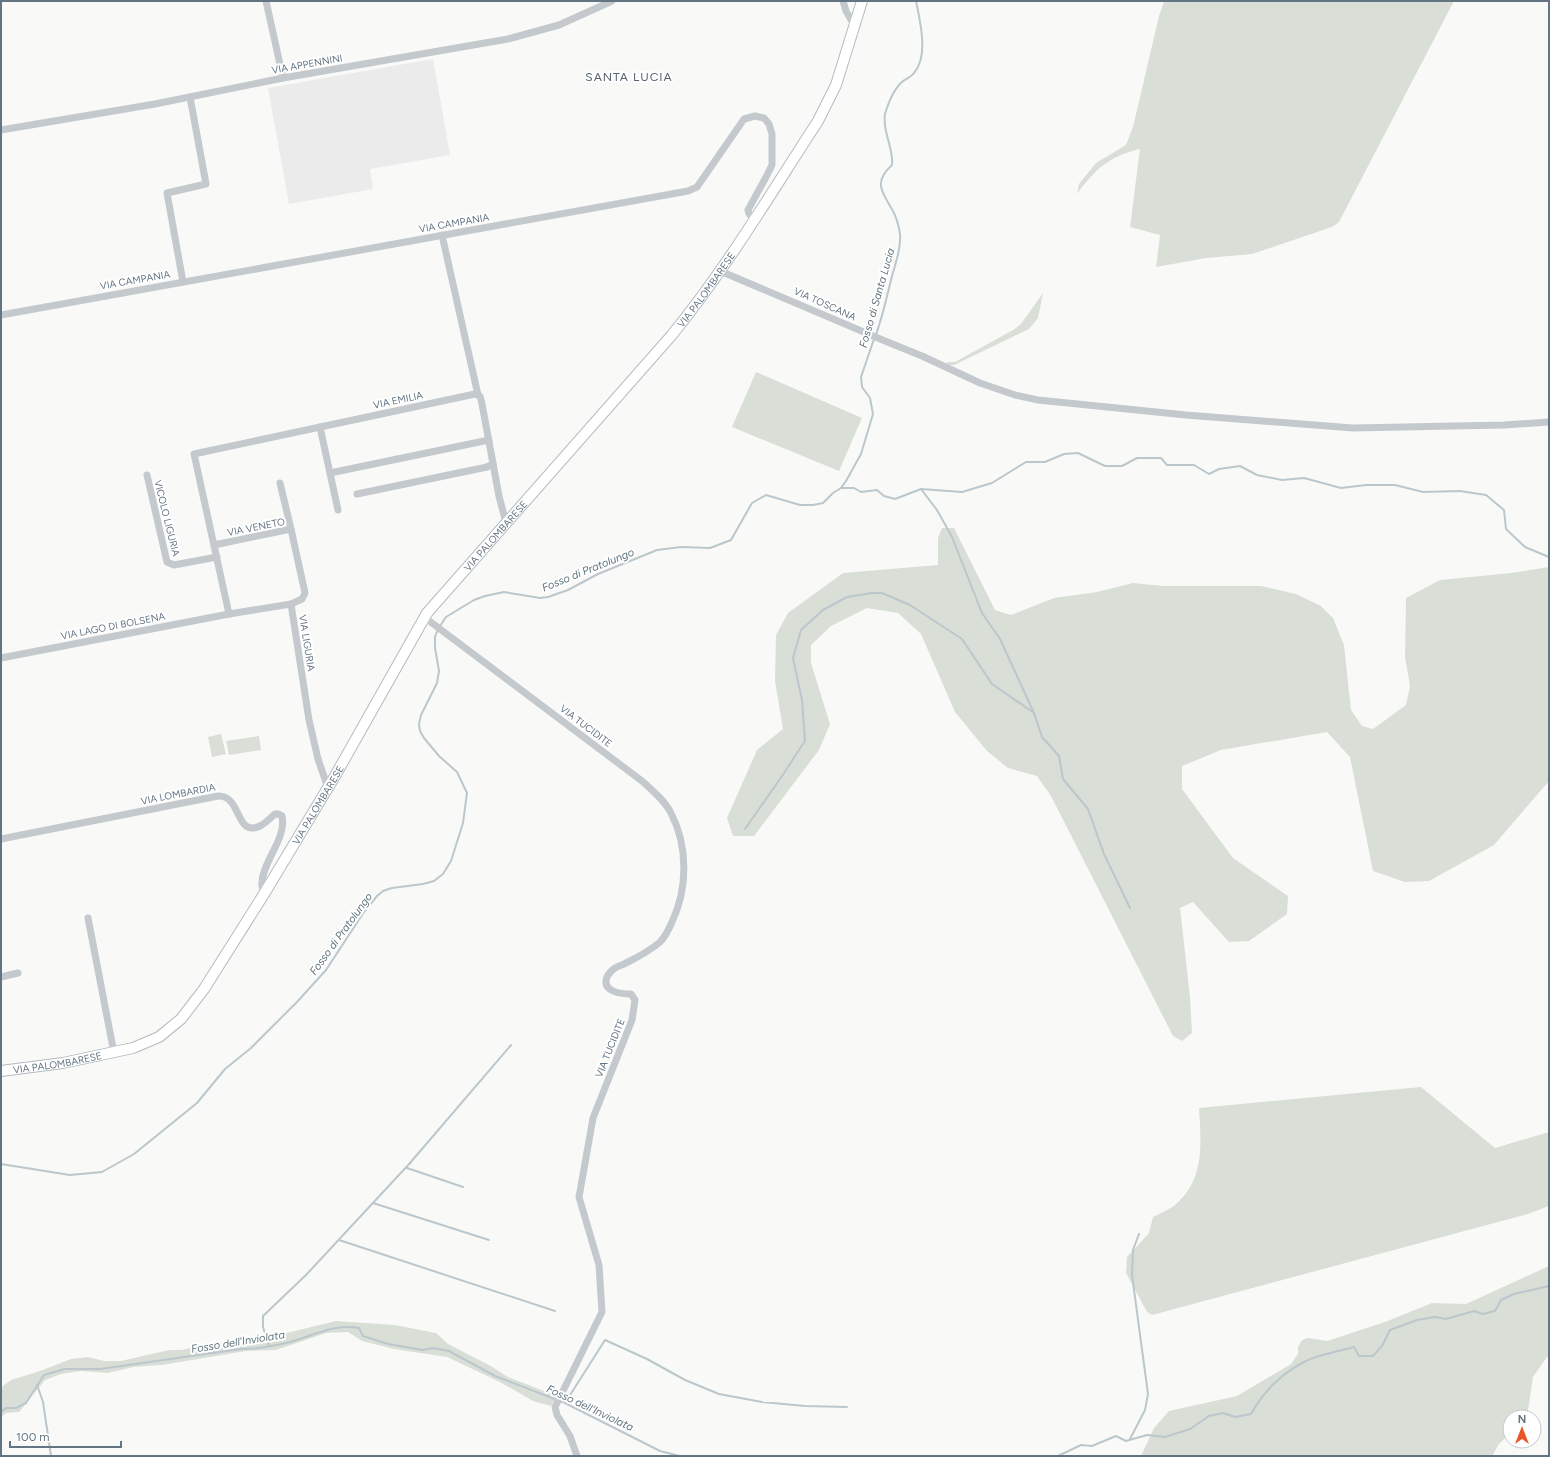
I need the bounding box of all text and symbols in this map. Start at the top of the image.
street label: VIA APPENNINI [271,51,343,77]
district label: SANTA LUCIA [585,70,673,84]
street label: VIA CAMPANIA [418,210,490,236]
water label: Fosso di Santa Lucia [857,246,898,349]
street label: VIA PALOMBARESE [674,249,738,330]
street label: VIA CAMPANIA [99,267,171,293]
street label: VIA TOSCANA [792,284,858,324]
street label: VIA EMILIA [372,388,424,412]
street label: VICOLO LIGURIA [151,478,183,558]
street label: VIA PALOMBARESE [461,497,530,574]
street label: VIA VENETO [226,515,286,539]
water label: Fosso di Pratolungo [540,545,637,594]
street label: VIA LAGO DI BOLSENA [60,609,167,643]
street label: VIA LIGURIA [296,614,318,672]
street label: VIA TUCIDITE [557,702,615,750]
street label: VIA PALOMBARESE [289,763,346,847]
street label: VIA LOMBARDIA [140,780,217,808]
water label: Fosso di Pratolungo [307,890,375,978]
street label: VIA TUCIDITE [592,1017,628,1079]
street label: VIA PALOMBARESE [12,1048,103,1076]
water label: Fosso dell'Inviolata [190,1328,286,1356]
water label: Fosso dell'Inviolata [544,1382,636,1434]
north arrow [1502,1409,1542,1449]
text: N [1518,1413,1526,1426]
scale bar [10,1423,121,1449]
text: 100 m [16,1430,50,1444]

